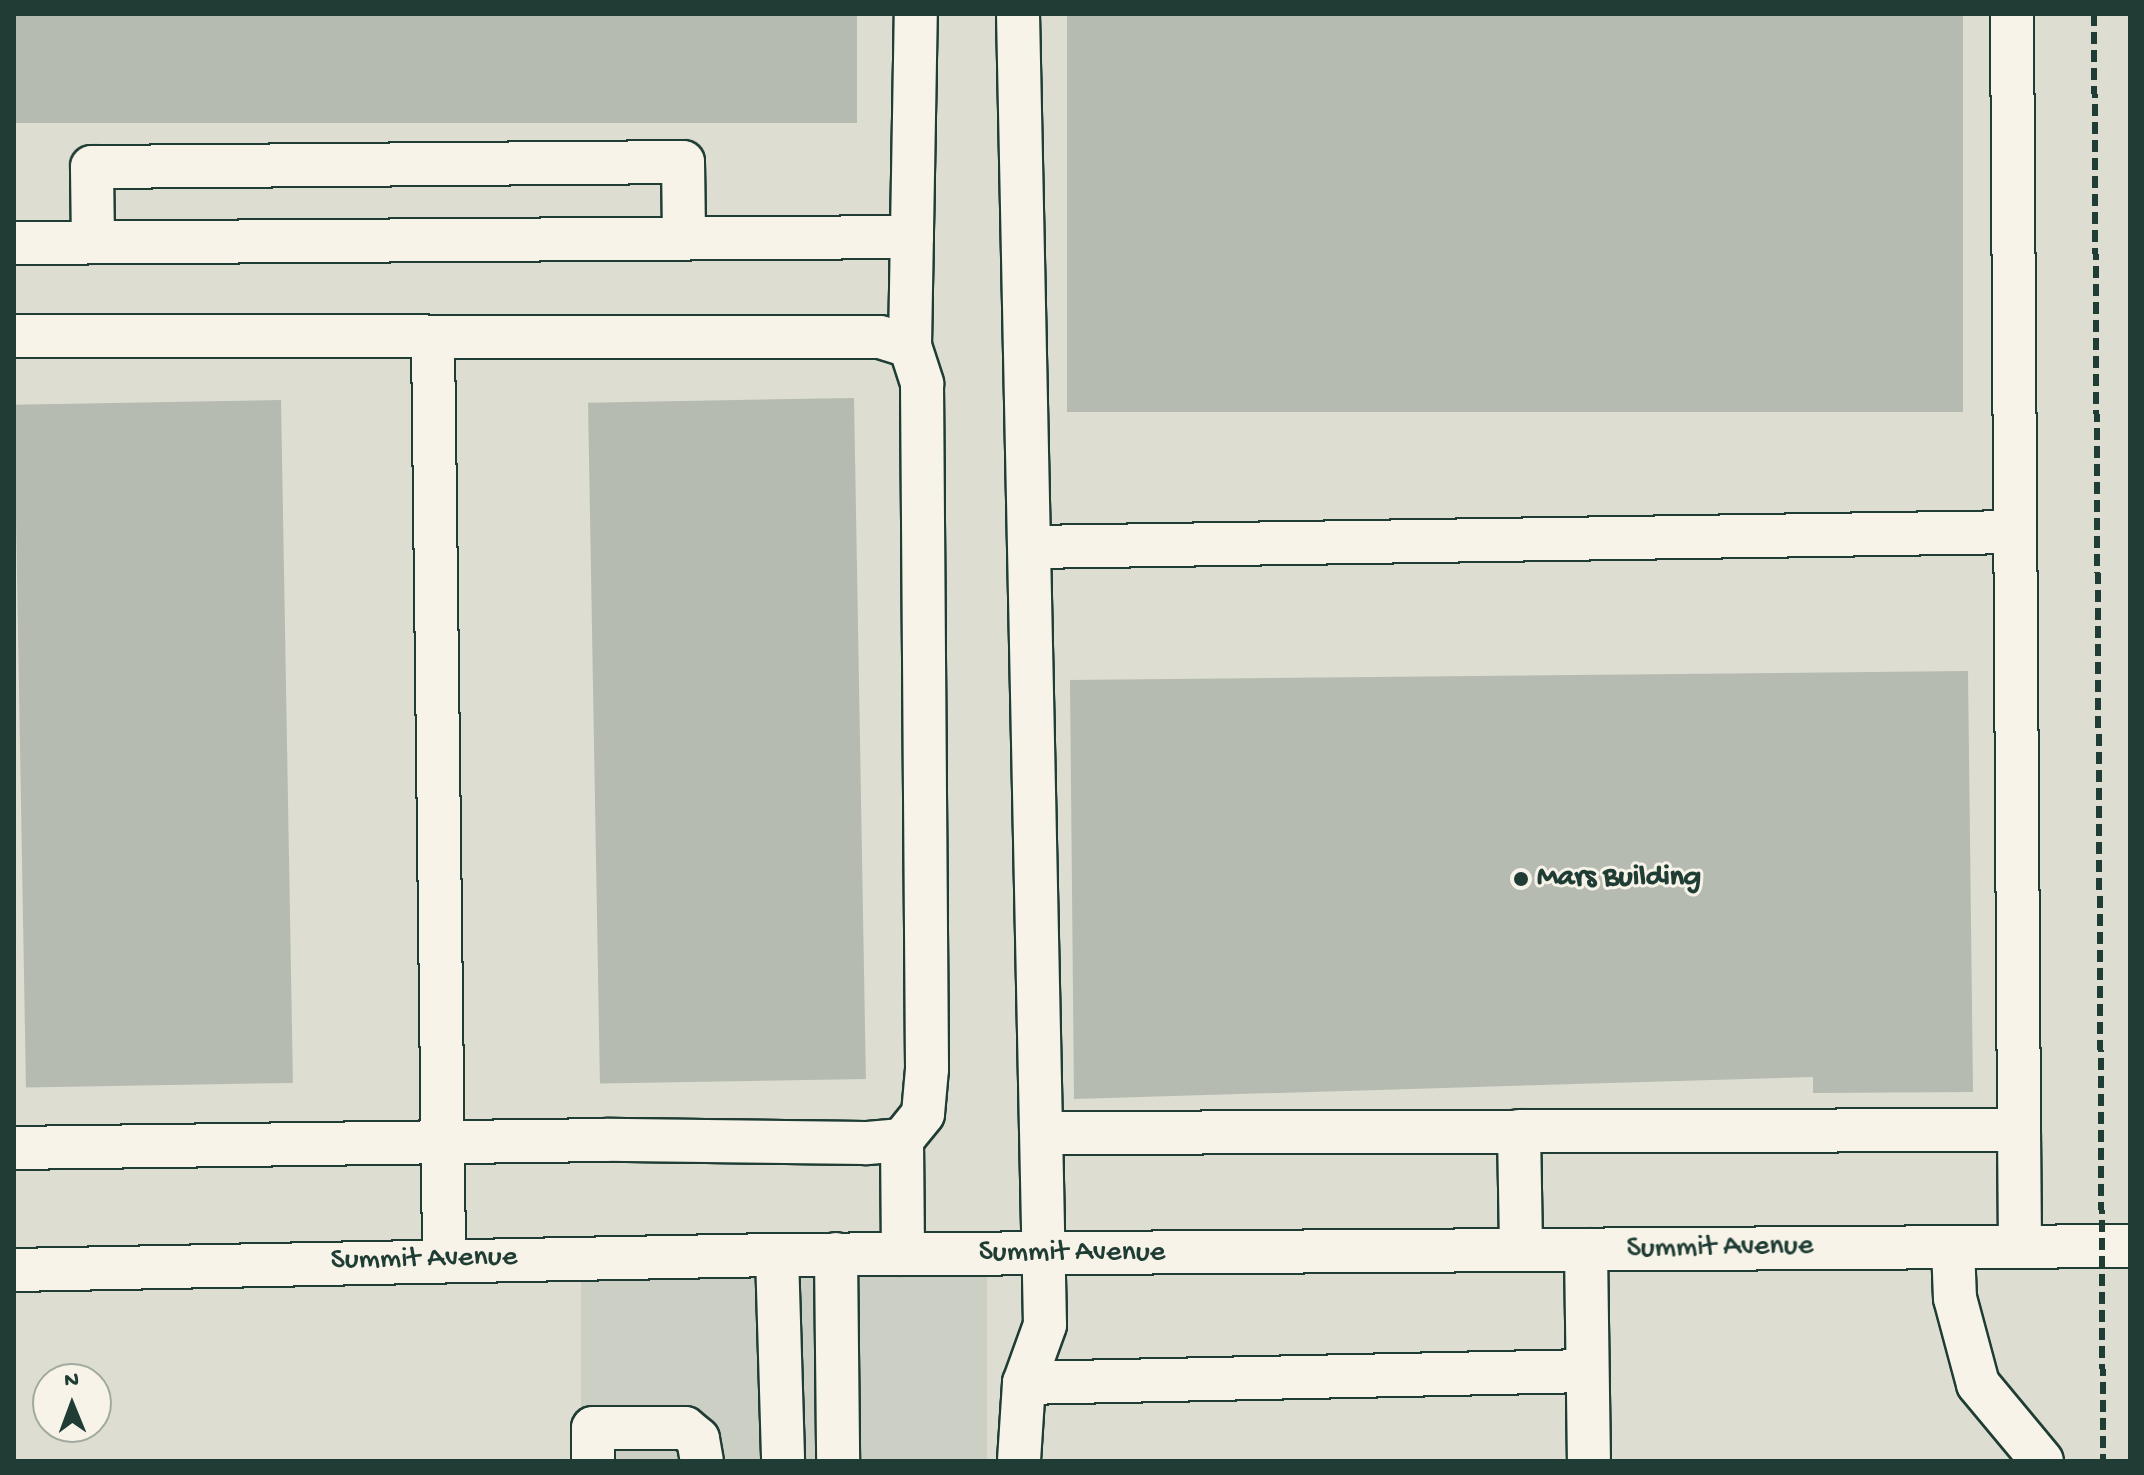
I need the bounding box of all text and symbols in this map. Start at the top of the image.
place label: Mars Building [1537,861,1701,897]
marker: Mars Building [1512,870,1530,888]
street label: Summit Avenue [1626,1229,1814,1269]
street label: Summit Avenue [979,1236,1165,1272]
street label: Summit Avenue [330,1240,518,1280]
north arrow [32,1363,112,1443]
text: N [64,1368,79,1394]

